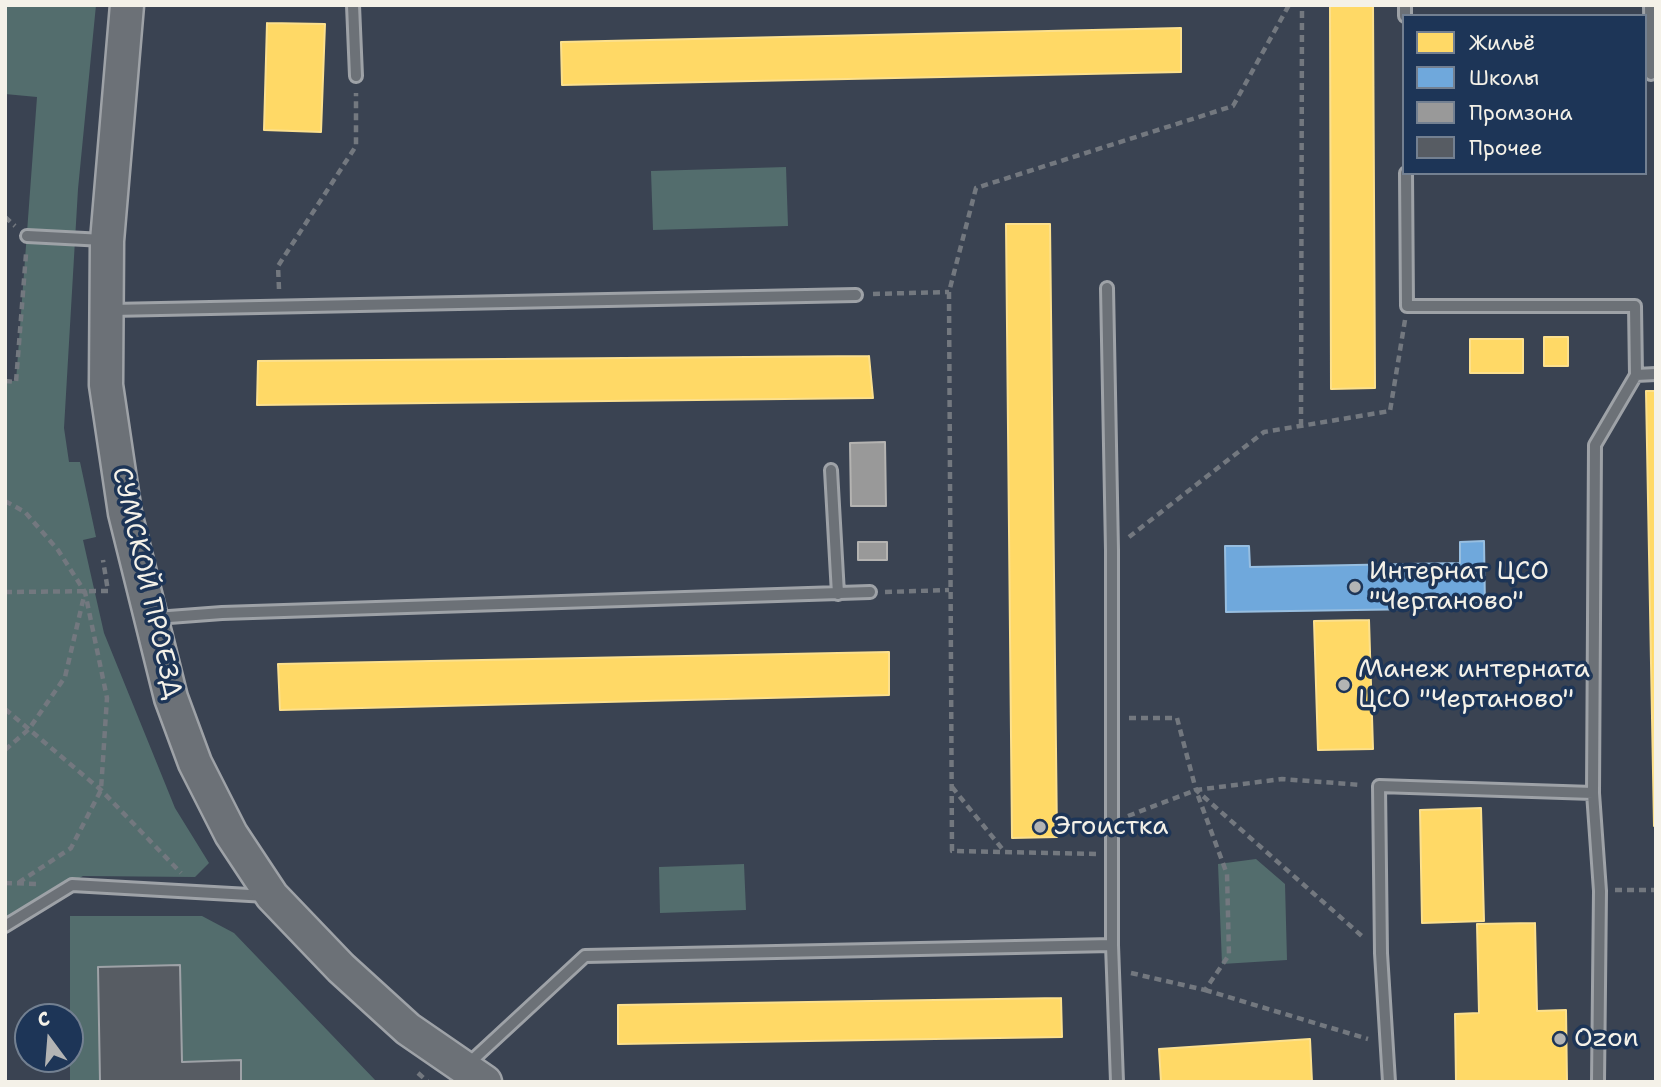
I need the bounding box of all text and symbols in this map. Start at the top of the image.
legend [1402,14,1647,175]
text: Жильё [1469,29,1535,57]
text: Школы [1469,64,1539,92]
text: Промзона [1469,99,1572,127]
text: Прочее [1469,134,1542,162]
street label: СУМСКОЙ ПРОЕЗД [104,464,188,702]
place label: Интернат ЦСО "Чертаново" [1369,556,1549,618]
marker: Интернат ЦСО "Чертаново" [1347,579,1363,595]
place label: Манеж интерната ЦСО "Чертаново" [1358,654,1590,716]
marker: Манеж интерната ЦСО "Чертаново" [1336,677,1352,693]
place label: Эгоистка [1054,811,1168,843]
marker: Эгоистка [1032,819,1048,835]
north arrow [14,1003,84,1073]
text: С [35,1006,53,1033]
place label: Ozon [1574,1023,1639,1055]
marker: Ozon [1552,1031,1568,1047]

